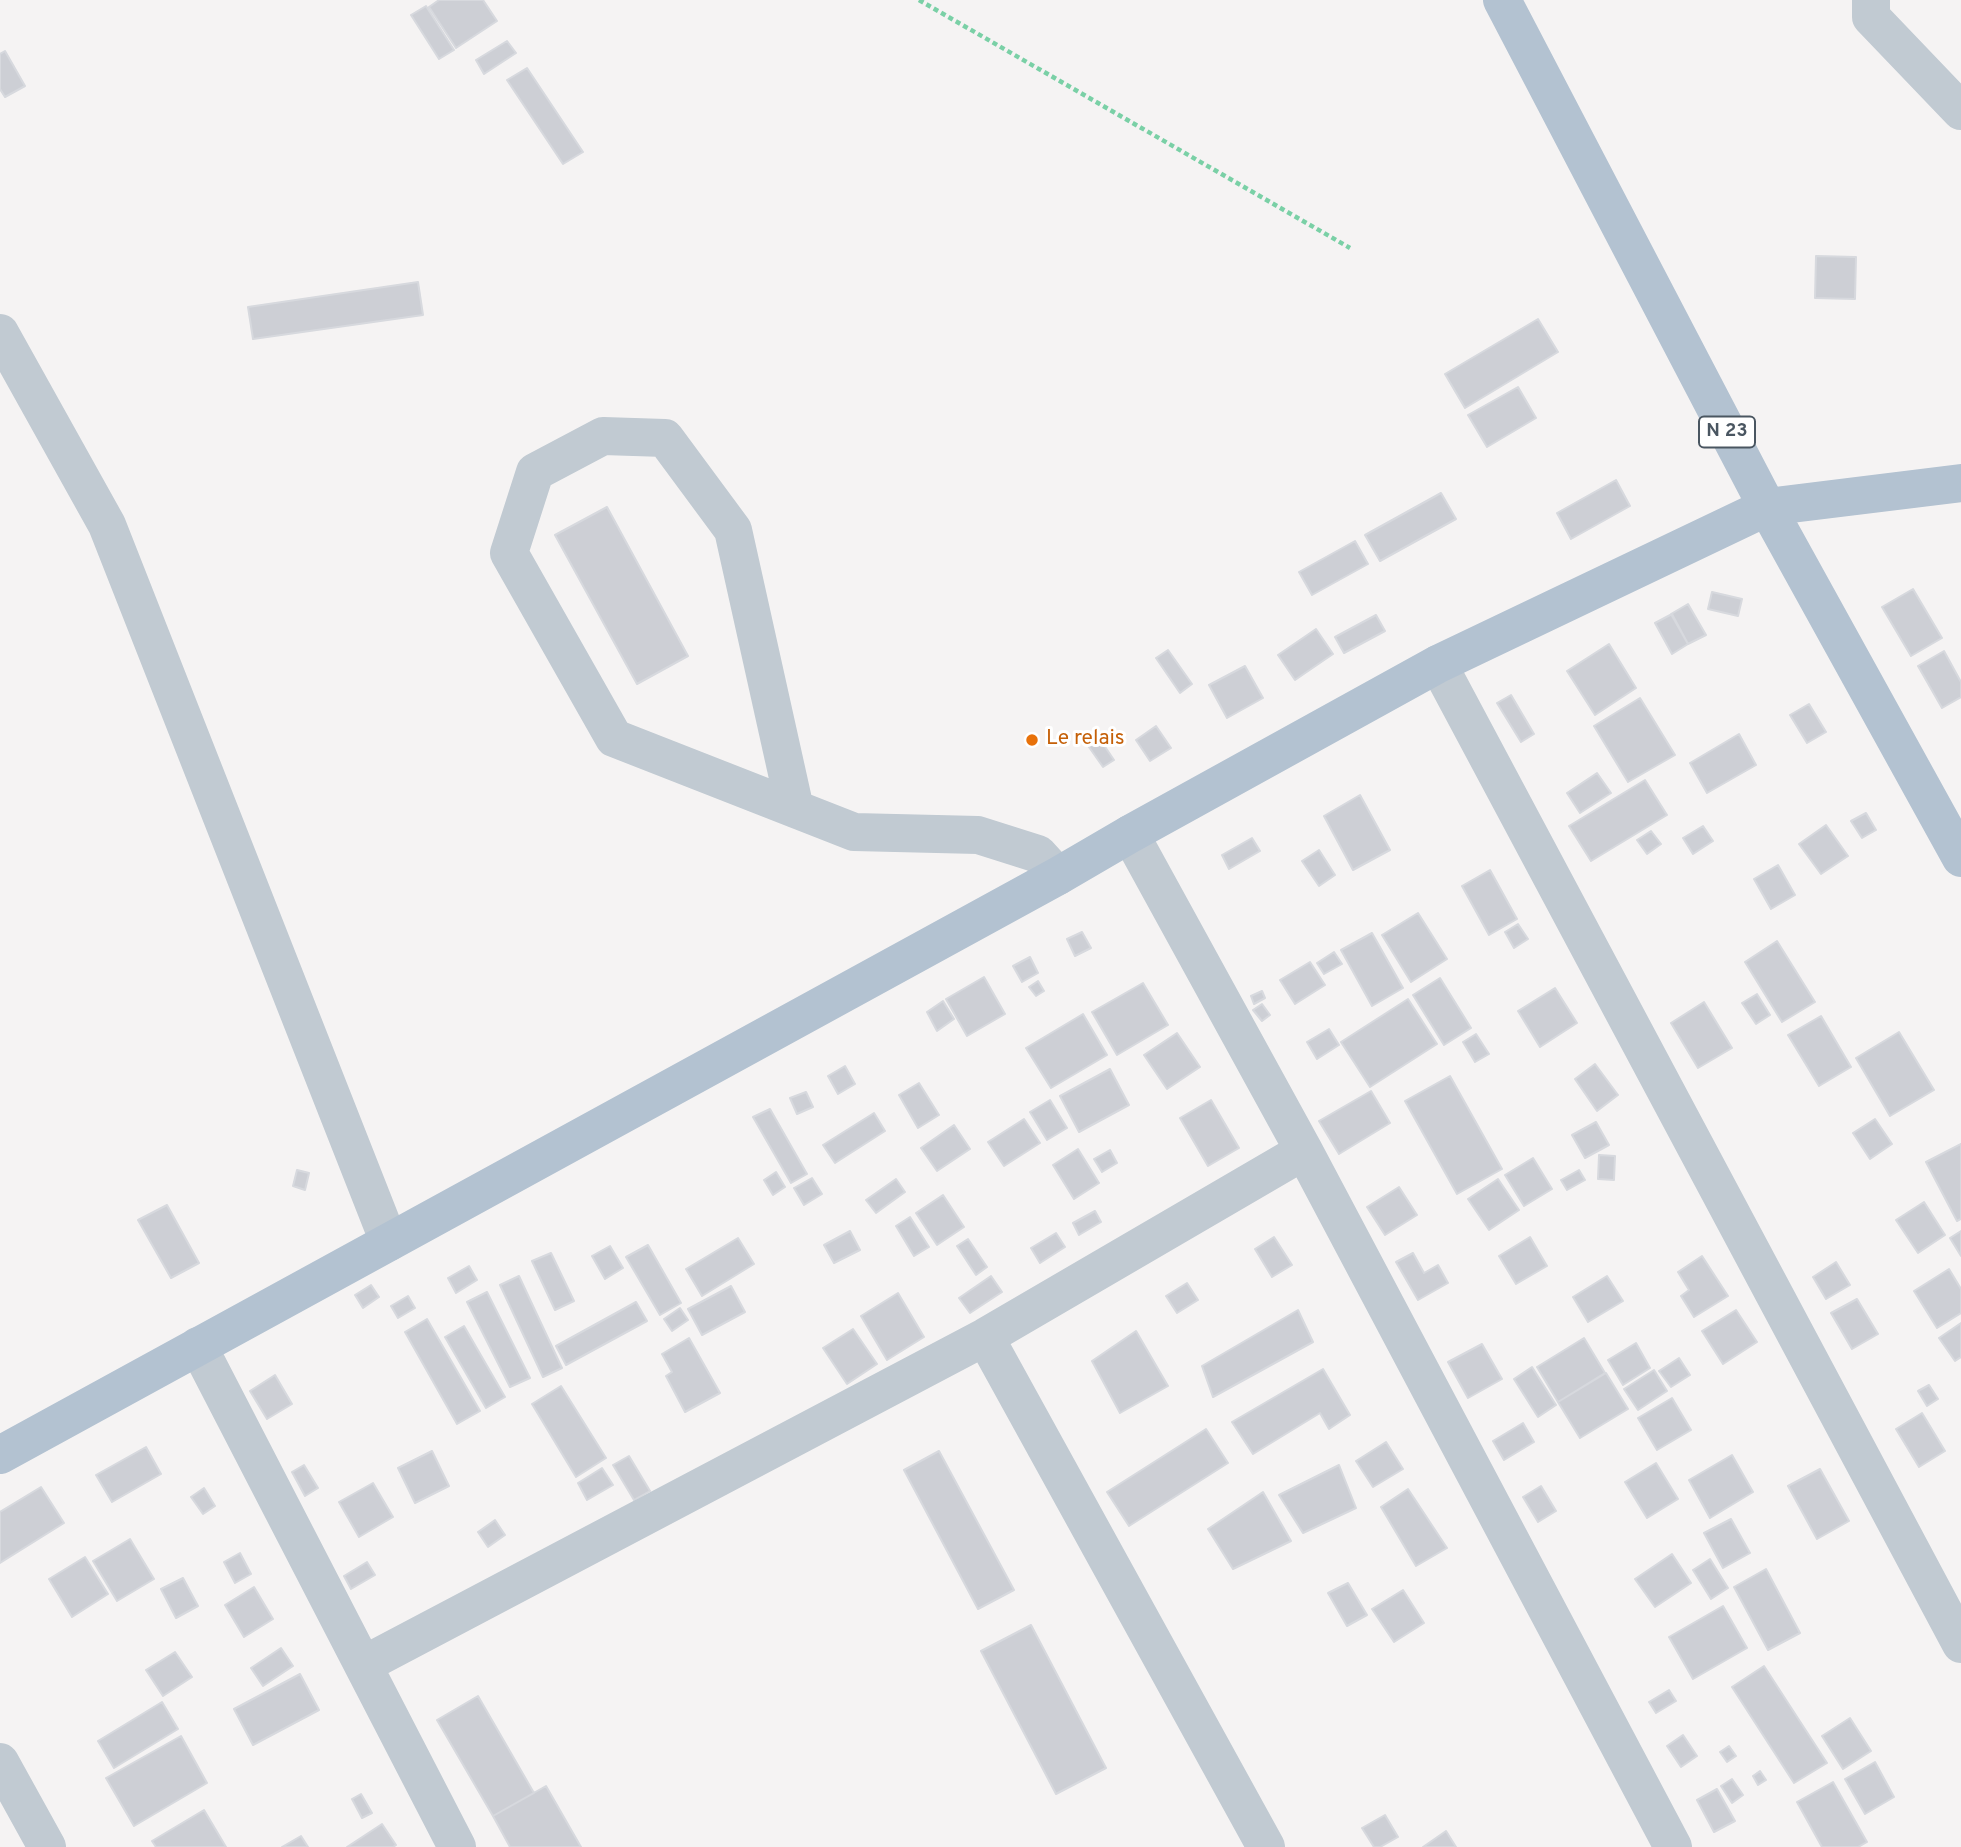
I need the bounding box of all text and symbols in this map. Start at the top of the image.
road number: N 23 [1699,416,1755,448]
place label: Le relais [1046,727,1125,753]
marker: Le relais [1024,732,1040,748]

